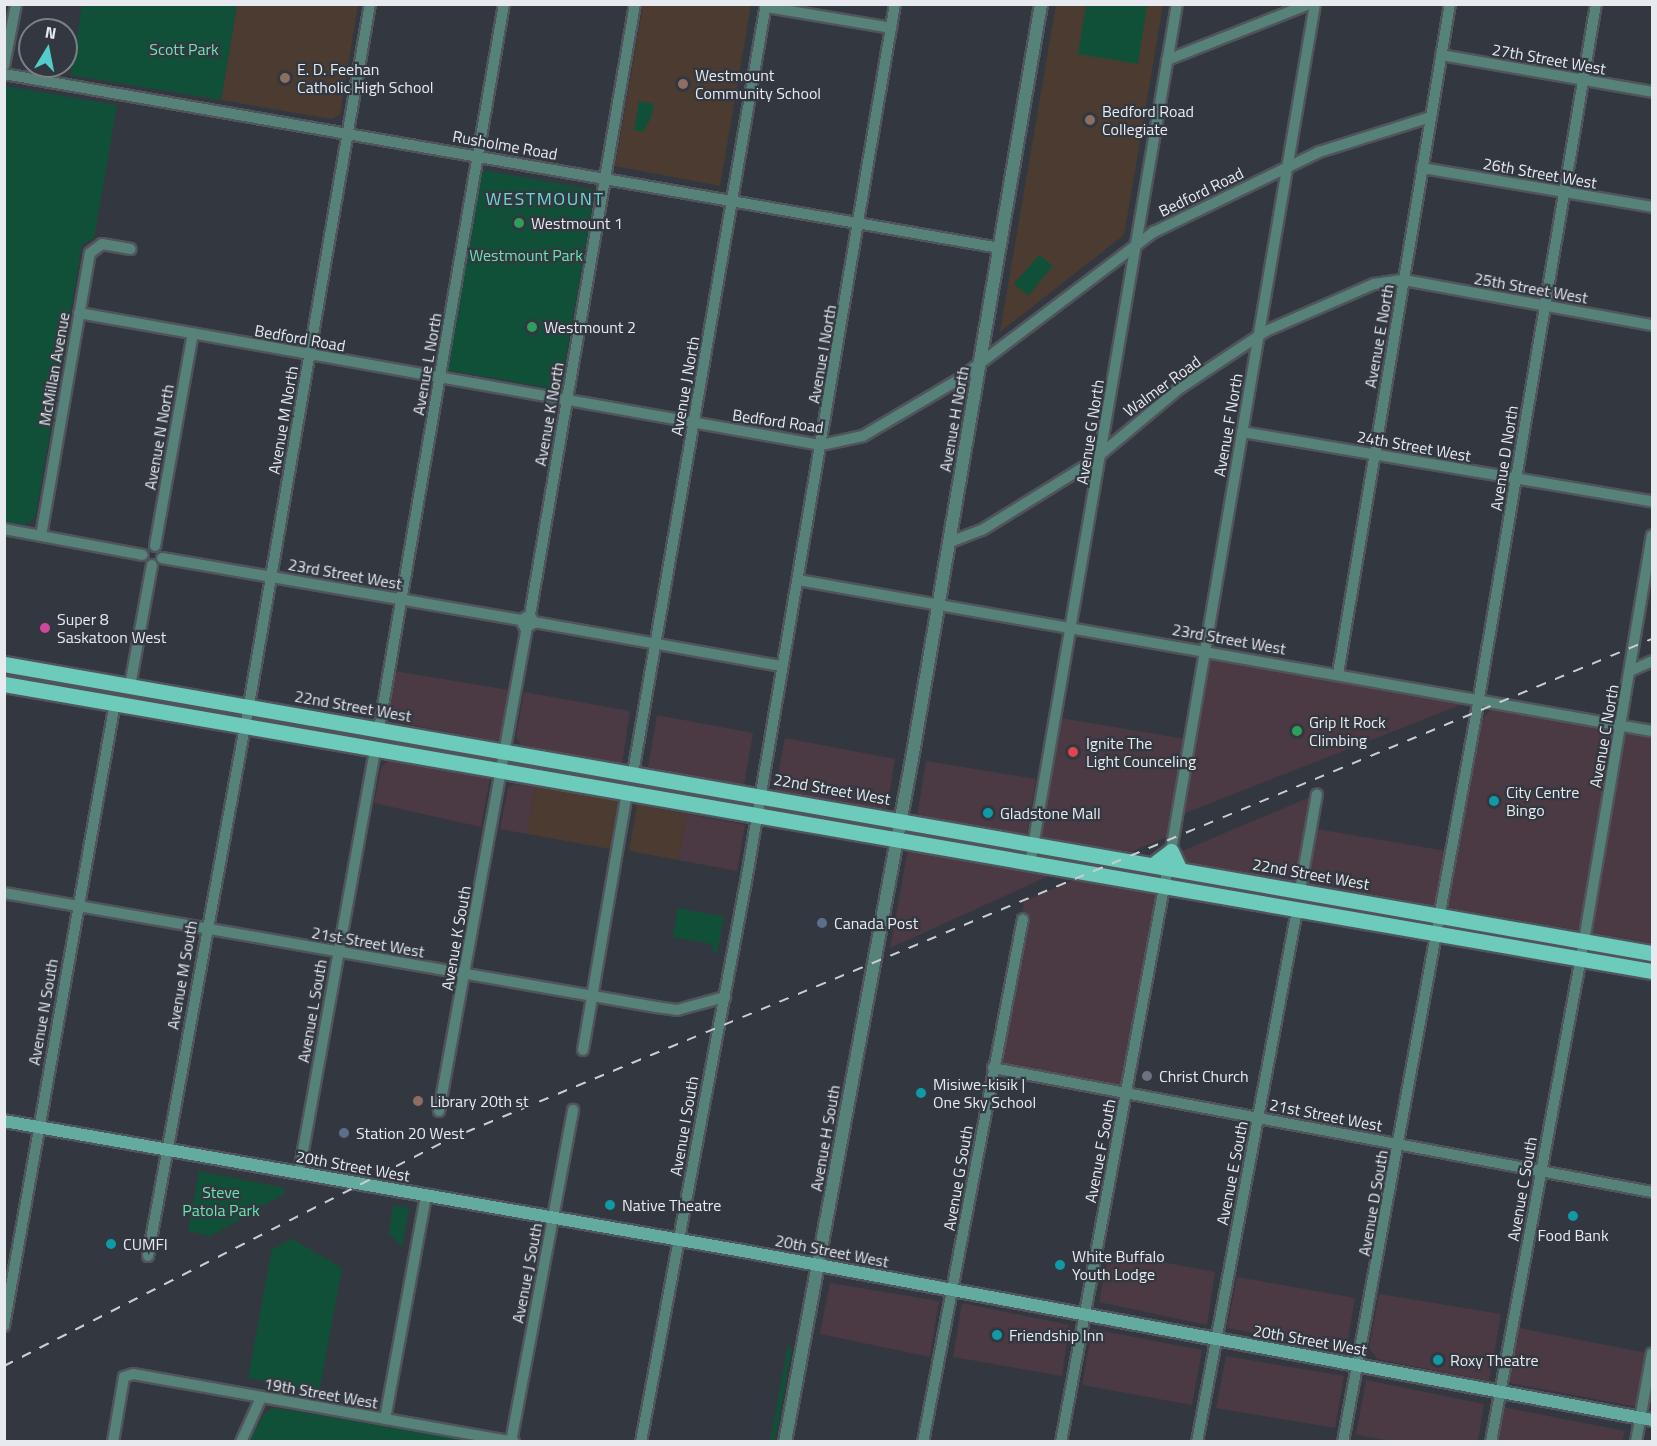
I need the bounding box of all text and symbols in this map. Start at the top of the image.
north arrow [18,18,78,78]
text: N [43,19,58,45]
park label: Scott Park [149,39,219,59]
street label: 27th Street West [1491,40,1607,78]
place label: E. D. Feehan Catholic High School [297,59,434,97]
place label: Westmount Community School [695,65,821,103]
marker: E. D. Feehan Catholic High School [278,71,292,85]
marker: Westmount Community School [676,77,690,91]
place label: Bedford Road Collegiate [1102,101,1194,139]
marker: Bedford Road Collegiate [1083,113,1097,127]
street label: Rusholme Road [451,126,559,164]
street label: 26th Street West [1482,154,1598,192]
street label: Bedford Road [1155,163,1247,221]
district label: WESTMOUNT [486,188,604,210]
place label: Westmount 1 [531,213,623,233]
marker: Westmount 1 [512,216,526,230]
park label: Westmount Park [469,245,583,265]
street label: 25th Street West [1473,269,1589,307]
street label: Avenue E North [1360,283,1398,389]
street label: Avenue I North [804,303,840,405]
street label: McMillan Avenue [35,311,73,427]
street label: Avenue L North [409,311,445,417]
place label: Westmount 2 [544,317,636,337]
marker: Westmount 2 [525,320,539,334]
street label: Bedford Road [253,321,347,355]
street label: Avenue J North [667,335,703,437]
street label: Walmer Road [1120,352,1204,420]
street label: Avenue K North [530,361,568,467]
street label: Avenue M North [264,364,302,476]
street label: Avenue H North [935,365,973,473]
street label: Avenue F North [1209,372,1247,478]
street label: Avenue G North [1072,378,1108,486]
street label: Avenue N North [140,383,178,491]
street label: Avenue D North [1486,404,1522,512]
street label: Bedford Road [731,405,825,437]
street label: 24th Street West [1356,427,1472,465]
street label: 23rd Street West [287,555,403,593]
place label: Super 8 Saskatoon West [57,609,166,647]
street label: 23rd Street West [1171,620,1287,658]
marker: Super 8 Saskatoon West [38,621,52,635]
street label: Avenue C North [1585,683,1623,789]
street label: 22nd Street West [293,686,413,726]
place label: Grip It Rock Climbing [1309,712,1386,750]
marker: Grip It Rock Climbing [1290,724,1304,738]
place label: Ignite The Light Counceling [1086,733,1196,771]
marker: Ignite The Light Counceling [1064,743,1082,761]
street label: 22nd Street West [772,769,892,809]
place label: City Centre Bingo [1506,782,1579,820]
marker: City Centre Bingo [1487,794,1501,808]
place label: Gladstone Mall [1000,803,1101,823]
marker: Gladstone Mall [981,806,995,820]
street label: 22nd Street West [1251,854,1371,894]
street label: Avenue K South [437,884,475,992]
place label: Canada Post [834,913,918,933]
marker: Canada Post [815,916,829,930]
street label: Avenue M South [163,919,201,1031]
street label: 21st Street West [310,923,426,961]
street label: Avenue N South [24,957,62,1067]
street label: Avenue L South [293,958,331,1064]
place label: Christ Church [1159,1066,1249,1086]
marker: Christ Church [1140,1069,1154,1083]
place label: Misiwe-kisik | One Sky School [933,1074,1036,1112]
street label: Avenue I South [666,1075,702,1177]
street label: Avenue H South [806,1083,844,1193]
marker: Misiwe-kisik | One Sky School [914,1086,928,1100]
place label: Library 20th st [430,1091,529,1111]
marker: Library 20th st [411,1094,425,1108]
street label: 21st Street West [1268,1095,1384,1135]
street label: Avenue F South [1081,1097,1119,1205]
street label: Avenue E South [1212,1119,1252,1227]
place label: Station 20 West [356,1123,464,1143]
street label: Avenue G South [939,1124,977,1232]
marker: Station 20 West [337,1126,351,1140]
street label: Avenue C South [1503,1135,1541,1243]
street label: 20th Street West [295,1147,411,1185]
street label: Avenue D South [1354,1149,1392,1257]
park label: Steve Patola Park [182,1182,260,1220]
place label: Native Theatre [622,1195,721,1215]
marker: Native Theatre [603,1198,617,1212]
marker: Food Bank [1566,1209,1580,1223]
street label: Avenue J South [508,1221,546,1325]
place label: Food Bank [1537,1225,1609,1245]
street label: 20th Street West [774,1231,890,1271]
place label: CUMFI [123,1234,168,1254]
marker: CUMFI [104,1237,118,1251]
place label: White Buffalo Youth Lodge [1072,1246,1165,1284]
marker: White Buffalo Youth Lodge [1053,1258,1067,1272]
street label: 20th Street West [1252,1321,1368,1359]
place label: Friendship Inn [1009,1325,1104,1345]
marker: Friendship Inn [990,1328,1004,1342]
place label: Roxy Theatre [1450,1350,1539,1370]
marker: Roxy Theatre [1431,1353,1445,1367]
street label: 19th Street West [263,1374,379,1412]

